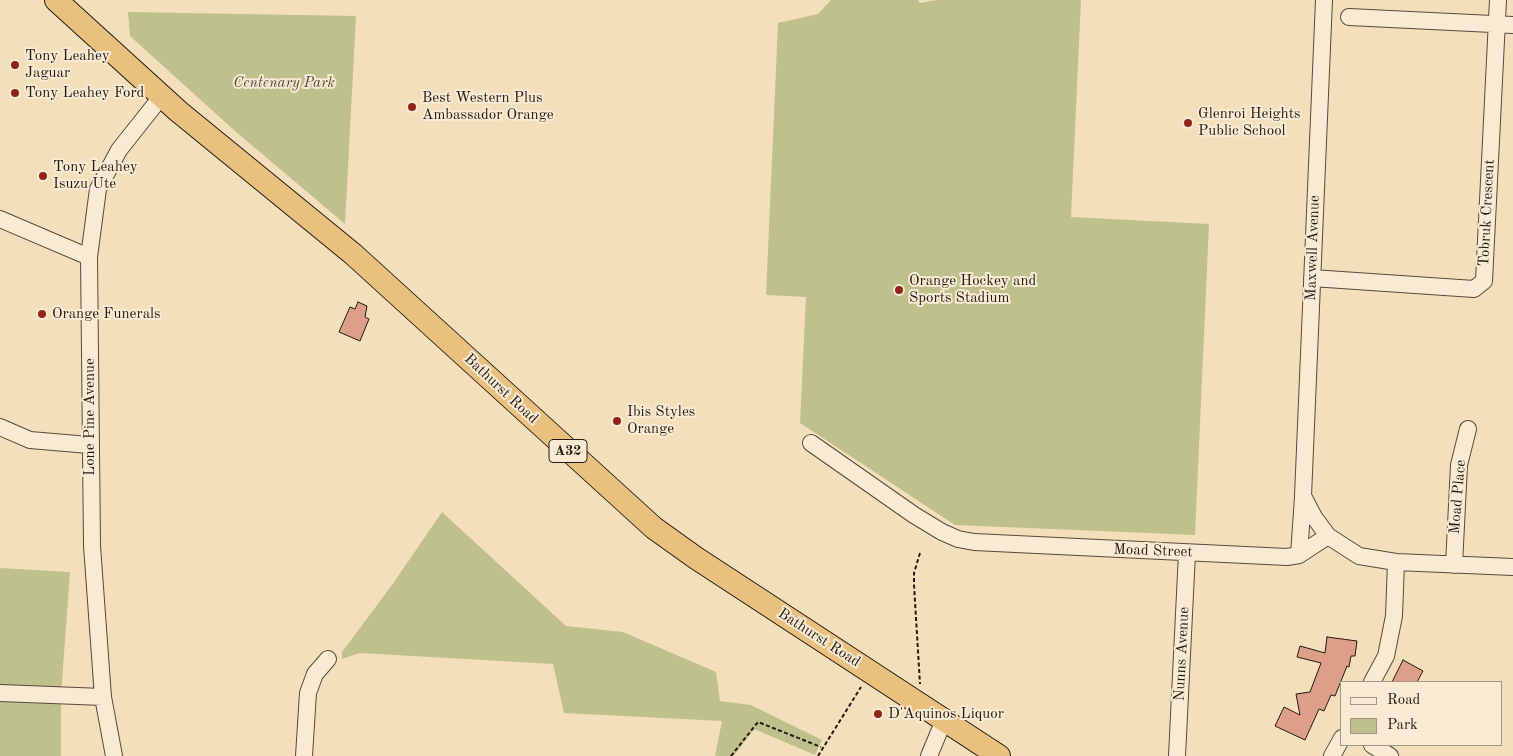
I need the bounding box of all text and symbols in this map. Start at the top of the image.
place label: Tony Leahey Jaguar [25,47,110,82]
marker: Tony Leahey Jaguar [9,59,21,71]
park label: Centenary Park [233,74,335,92]
place label: Tony Leahey Ford [25,84,144,102]
marker: Tony Leahey Ford [9,87,21,99]
place label: Best Western Plus Ambassador Orange [422,89,554,124]
marker: Best Western Plus Ambassador Orange [406,101,418,113]
place label: Glenroi Heights Public School [1198,105,1300,140]
marker: Glenroi Heights Public School [1182,117,1194,129]
place label: Tony Leahey Isuzu Ute [53,158,138,193]
street label: Tobruk Crescent [1475,159,1499,267]
marker: Tony Leahey Isuzu Ute [37,170,49,182]
street label: Maxwell Avenue [1302,195,1324,301]
place label: Orange Hockey and Sports Stadium [909,272,1036,307]
marker: Orange Hockey and Sports Stadium [893,284,905,296]
place label: Orange Funerals [52,305,161,323]
marker: Orange Funerals [36,308,48,320]
street label: Bathurst Road [460,350,542,428]
street label: Lone Pine Avenue [81,358,99,476]
place label: Ibis Styles Orange [627,403,695,438]
marker: Ibis Styles Orange [611,415,623,427]
road number: A32 [549,440,587,462]
street label: Moad Place [1446,459,1470,535]
street label: Moad Street [1113,541,1193,561]
street label: Bathurst Road [774,605,864,671]
street label: Nunns Avenue [1171,607,1193,701]
legend [1340,681,1503,746]
text: Road [1387,693,1420,708]
place label: D'Aquinos Liquor [888,705,1004,723]
marker: D'Aquinos Liquor [872,708,884,720]
text: Park [1387,718,1418,733]

